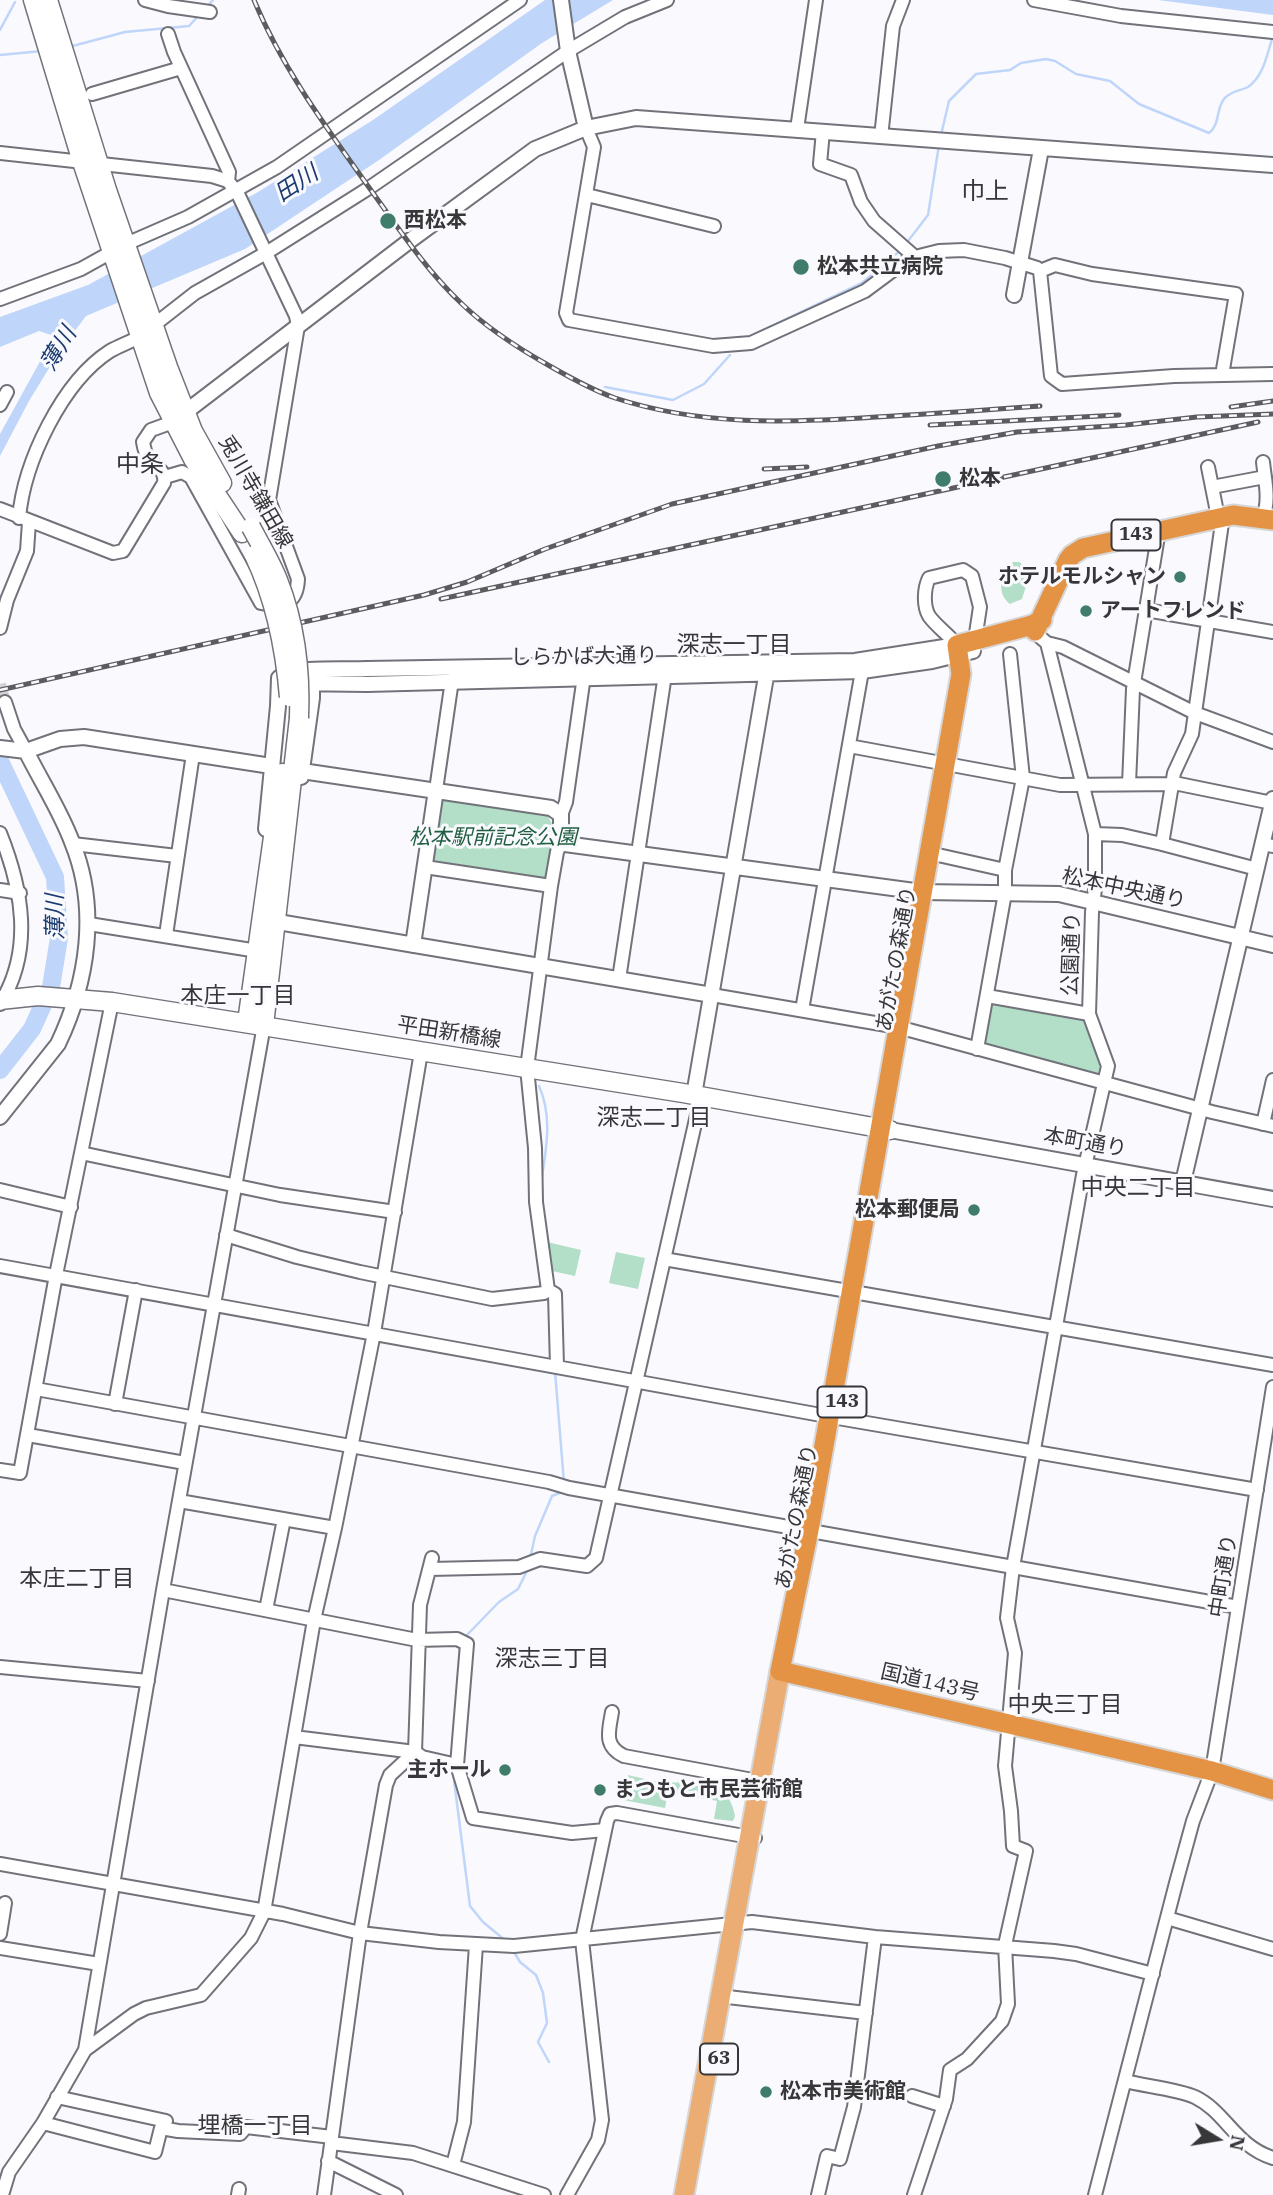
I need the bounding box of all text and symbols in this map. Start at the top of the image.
water label: 田川 [270,160,324,208]
district label: 巾上 [961,178,1009,206]
place label: 西松本 [404,208,467,234]
marker: 西松本 [378,211,398,231]
place label: 松本共立病院 [817,254,943,280]
marker: 松本共立病院 [791,257,811,277]
water label: 薄川 [35,322,83,376]
street label: 兎川寺鎌田線 [213,431,297,553]
district label: 中条 [116,451,164,479]
place label: 松本 [959,466,1001,492]
marker: 松本 [933,469,953,489]
road number: 143 [1112,520,1160,550]
place label: ホテルモルシャン [998,564,1166,590]
marker: ホテルモルシャン [1172,569,1188,585]
place label: アートフレンド [1100,598,1246,624]
marker: アートフレンド [1078,603,1094,619]
district label: 深志一丁目 [677,631,791,659]
street label: しらかば大通り [510,643,658,671]
park label: 松本駅前記念公園 [409,825,577,851]
street label: 松本中央通り [1060,864,1188,914]
street label: あがたの森通り [872,884,922,1034]
water label: 薄川 [42,894,70,940]
street label: 公園通り [1058,912,1086,996]
district label: 本庄一丁目 [181,982,295,1010]
street label: 平田新橋線 [395,1012,503,1054]
district label: 深志二丁目 [597,1104,711,1132]
street label: 本町通り [1041,1123,1129,1163]
district label: 中央二丁目 [1081,1174,1195,1202]
place label: 松本郵便局 [855,1197,960,1223]
marker: 松本郵便局 [966,1202,982,1218]
road number: 143 [818,1386,866,1418]
street label: あがたの森通り [771,1442,823,1592]
street label: 中町通り [1205,1533,1243,1619]
district label: 本庄二丁目 [20,1565,134,1593]
district label: 深志三丁目 [495,1645,609,1673]
street label: 国道143号 [878,1659,982,1707]
district label: 中央三丁目 [1008,1691,1122,1719]
place label: 主ホール [407,1757,491,1783]
marker: 主ホール [497,1762,513,1778]
place label: まつもと市民芸術館 [614,1777,803,1803]
marker: まつもと市民芸術館 [592,1782,608,1798]
road number: 63 [700,2044,738,2074]
place label: 松本市美術館 [780,2079,906,2105]
marker: 松本市美術館 [758,2084,774,2100]
north arrow [1182,2104,1252,2174]
district label: 埋橋一丁目 [198,2112,312,2140]
text: N [1224,2133,1251,2153]

